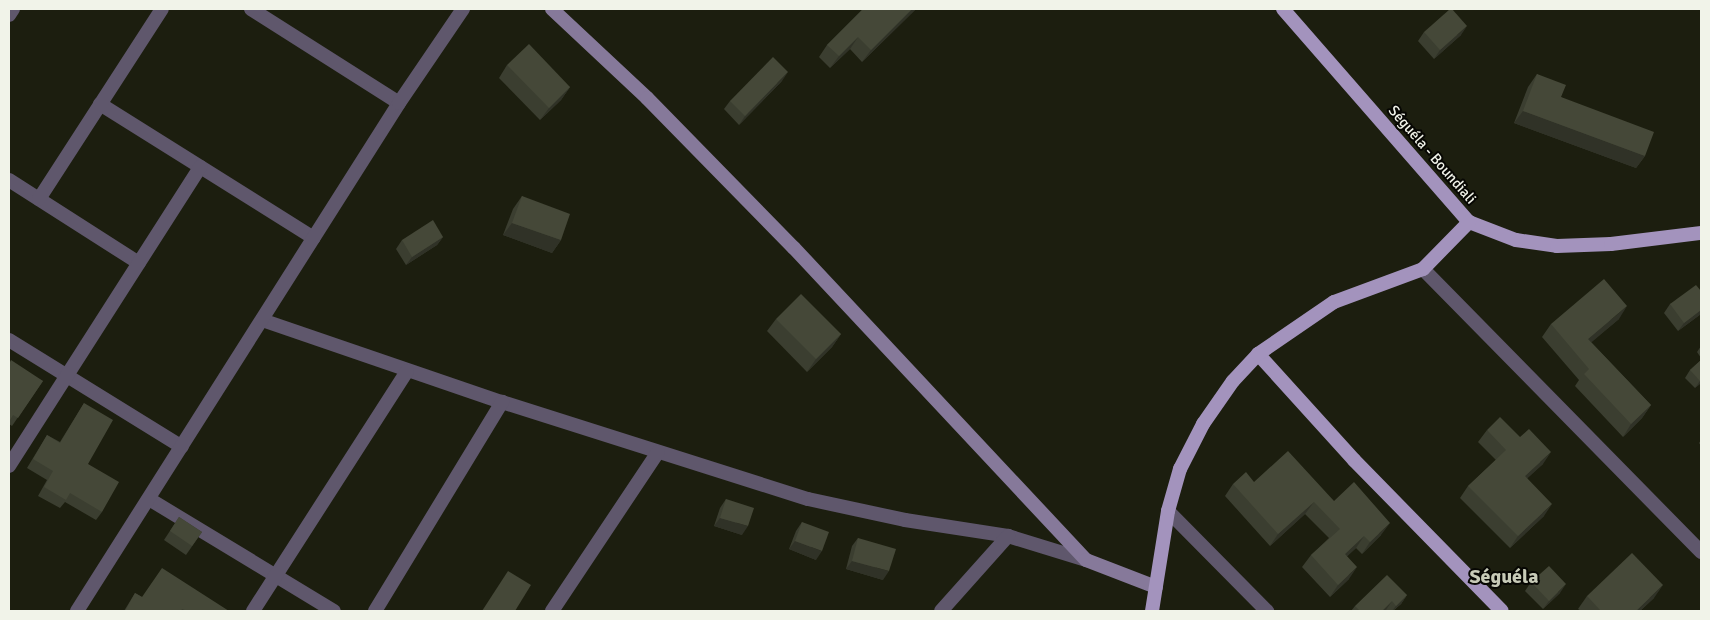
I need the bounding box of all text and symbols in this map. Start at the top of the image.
street label: Séguéla - Boundiali [1384,102,1480,208]
district label: Séguéla [1469,564,1539,588]

